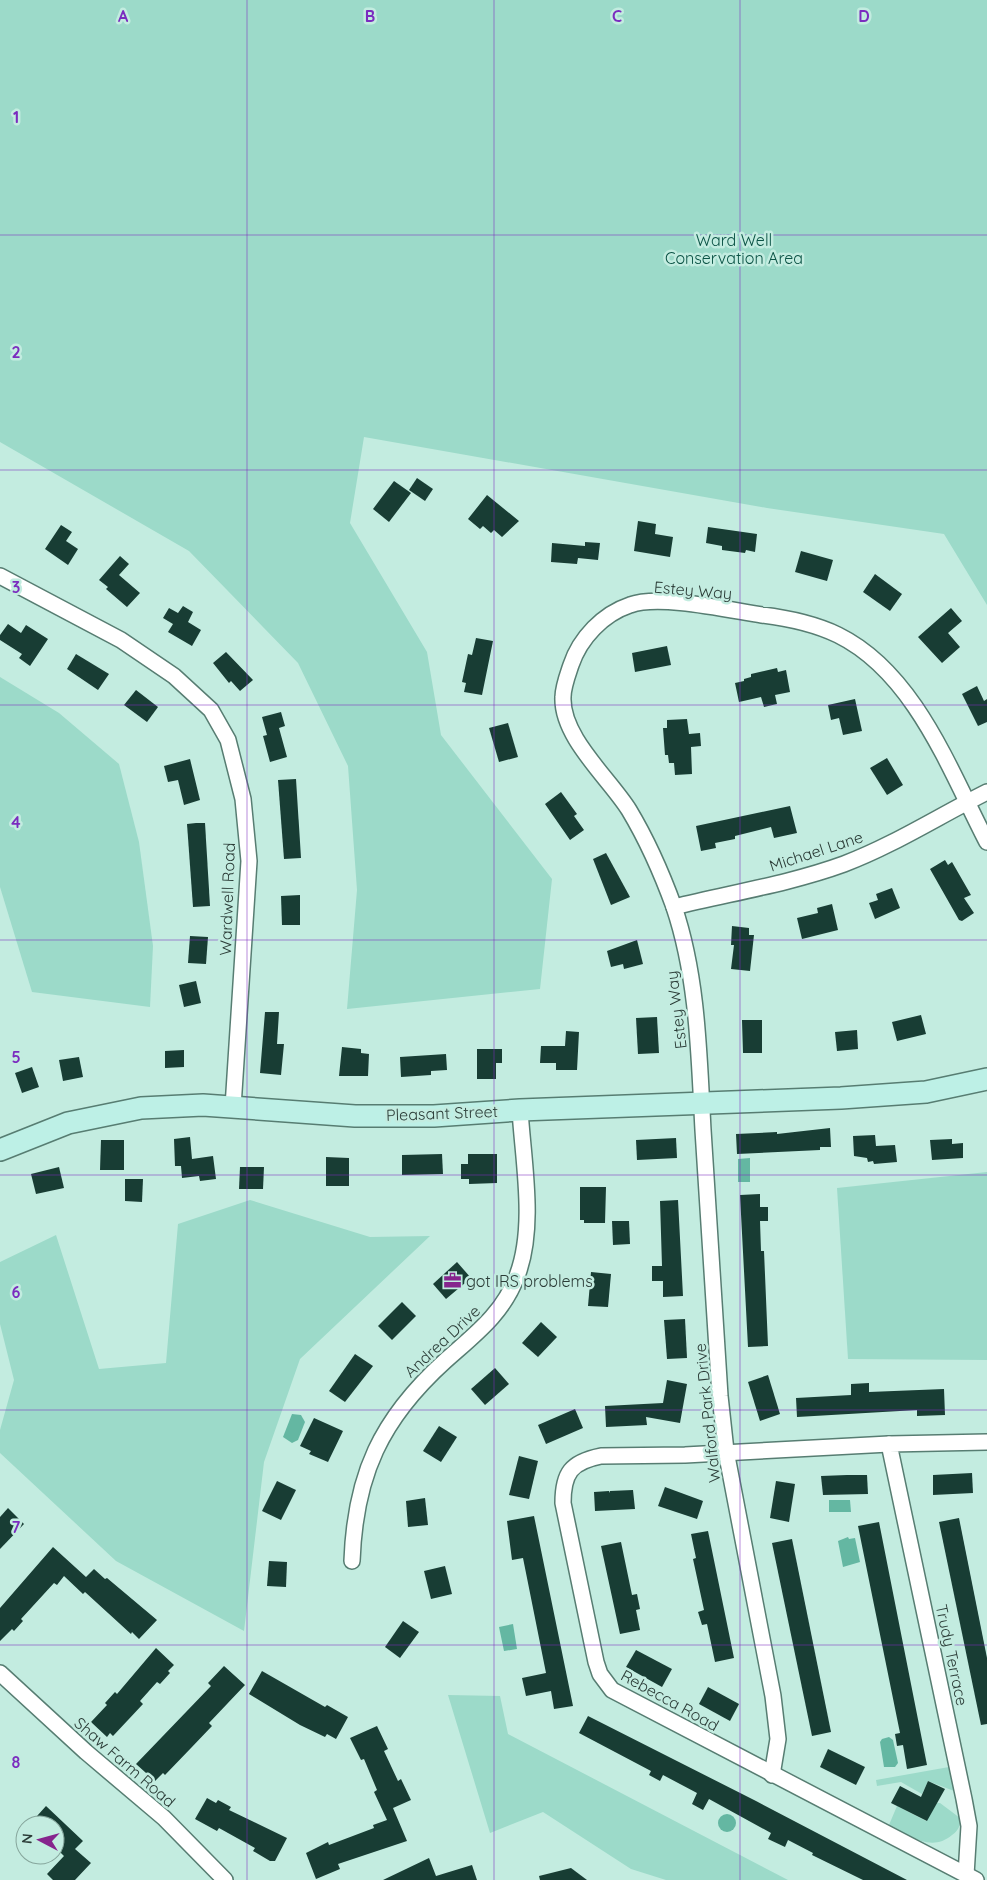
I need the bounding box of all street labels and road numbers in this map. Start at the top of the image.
street label: Estey Way [653,577,733,603]
street label: Michael Lane [767,826,865,876]
street label: Wardwell Road [215,842,239,956]
street label: Estey Way [661,970,691,1050]
street label: Pleasant Street [386,1101,498,1125]
street label: Andrea Drive [400,1301,484,1381]
street label: Walford Park Drive [690,1342,724,1484]
street label: Trudy Terrace [932,1603,972,1707]
street label: Rebecca Road [618,1665,722,1735]
street label: Shaw Farm Road [70,1713,180,1811]

